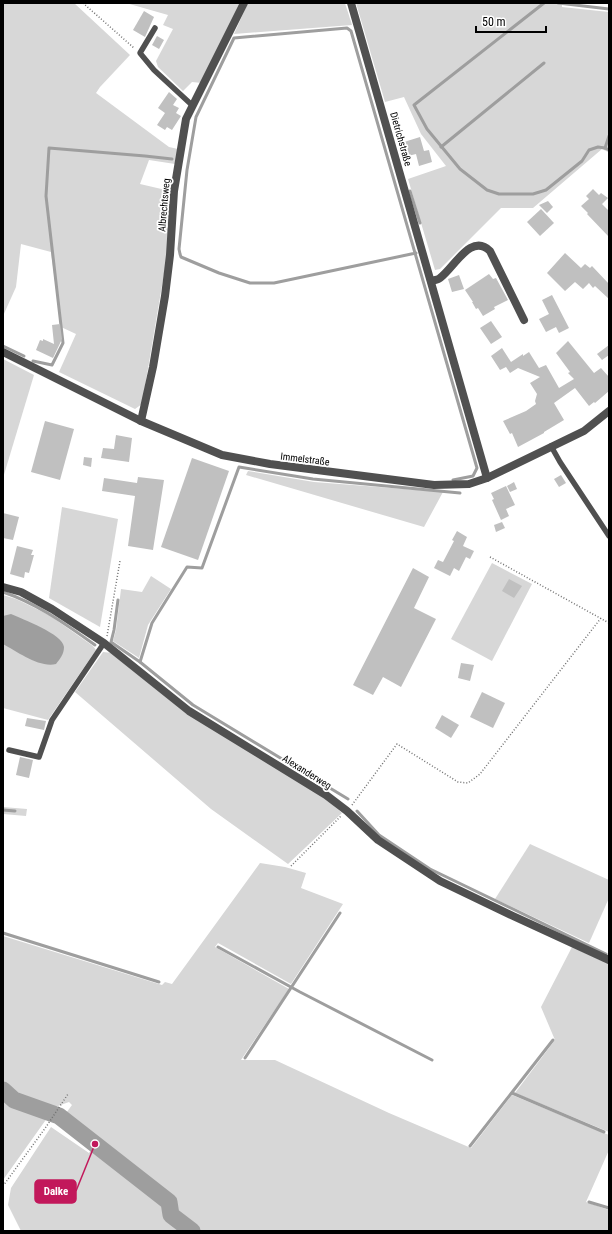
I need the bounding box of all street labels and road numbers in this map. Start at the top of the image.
street label: Dietrichstraße [388,111,414,167]
street label: Albrechtsweg [156,178,172,232]
street label: Immelstraße [280,451,331,468]
street label: Alexanderweg [280,753,334,791]

